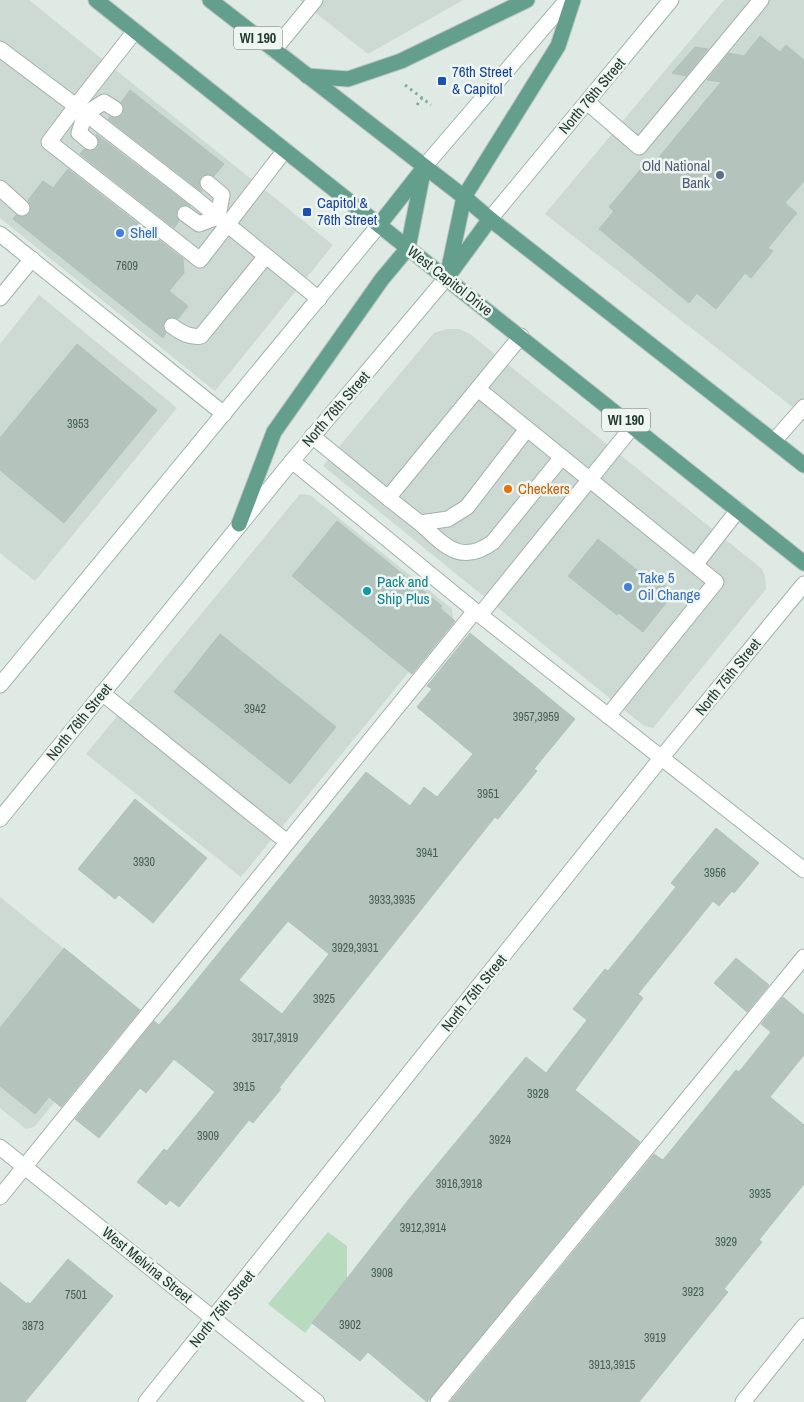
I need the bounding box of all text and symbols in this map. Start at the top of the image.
road number: WI 190 [234,26,282,49]
street label: North 76th Street [553,53,630,138]
place label: 76th Street & Capitol [452,61,513,99]
marker: 76th Street & Capitol [436,75,448,87]
place label: Old National Bank [642,155,711,193]
marker: Old National Bank [714,169,726,181]
place label: Capitol & 76th Street [317,192,378,230]
marker: Capitol & 76th Street [301,206,313,218]
place label: Shell [130,222,157,243]
marker: Shell [114,227,126,239]
street label: West Capitol Drive [403,241,497,321]
house number: 7609 [116,258,138,274]
street label: North 76th Street [297,366,375,451]
road number: WI 190 [602,408,650,432]
house number: 3953 [67,416,89,432]
place label: Checkers [518,478,570,499]
marker: Checkers [502,483,514,495]
place label: Take 5 Oil Change [638,567,700,605]
place label: Pack and Ship Plus [377,571,430,609]
marker: Take 5 Oil Change [622,581,634,593]
marker: Pack and Ship Plus [361,585,373,597]
street label: North 75th Street [690,633,766,720]
street label: North 76th Street [41,678,117,765]
house number: 3942 [244,701,266,717]
house number: 3957,3959 [513,709,559,725]
house number: 3951 [477,786,499,802]
house number: 3941 [416,845,438,861]
house number: 3930 [133,854,155,870]
house number: 3956 [704,865,726,881]
house number: 3933,3935 [369,892,416,908]
house number: 3929,3931 [332,940,379,956]
street label: North 75th Street [436,949,512,1036]
house number: 3925 [313,991,335,1007]
house number: 3917,3919 [252,1030,298,1046]
house number: 3915 [233,1079,255,1095]
house number: 3928 [527,1086,549,1102]
house number: 3909 [197,1128,219,1144]
house number: 3924 [489,1132,511,1148]
house number: 3916,3918 [436,1176,482,1192]
house number: 3935 [749,1186,771,1202]
house number: 3912,3914 [400,1220,447,1236]
street label: West Melvina Street [98,1222,197,1308]
house number: 3929 [715,1234,737,1250]
street label: North 75th Street [184,1265,260,1352]
house number: 3908 [371,1265,393,1281]
house number: 3923 [682,1284,704,1300]
house number: 7501 [65,1287,87,1303]
house number: 3902 [339,1317,361,1333]
house number: 3873 [22,1318,44,1334]
house number: 3919 [644,1330,666,1346]
house number: 3913,3915 [589,1357,636,1373]

